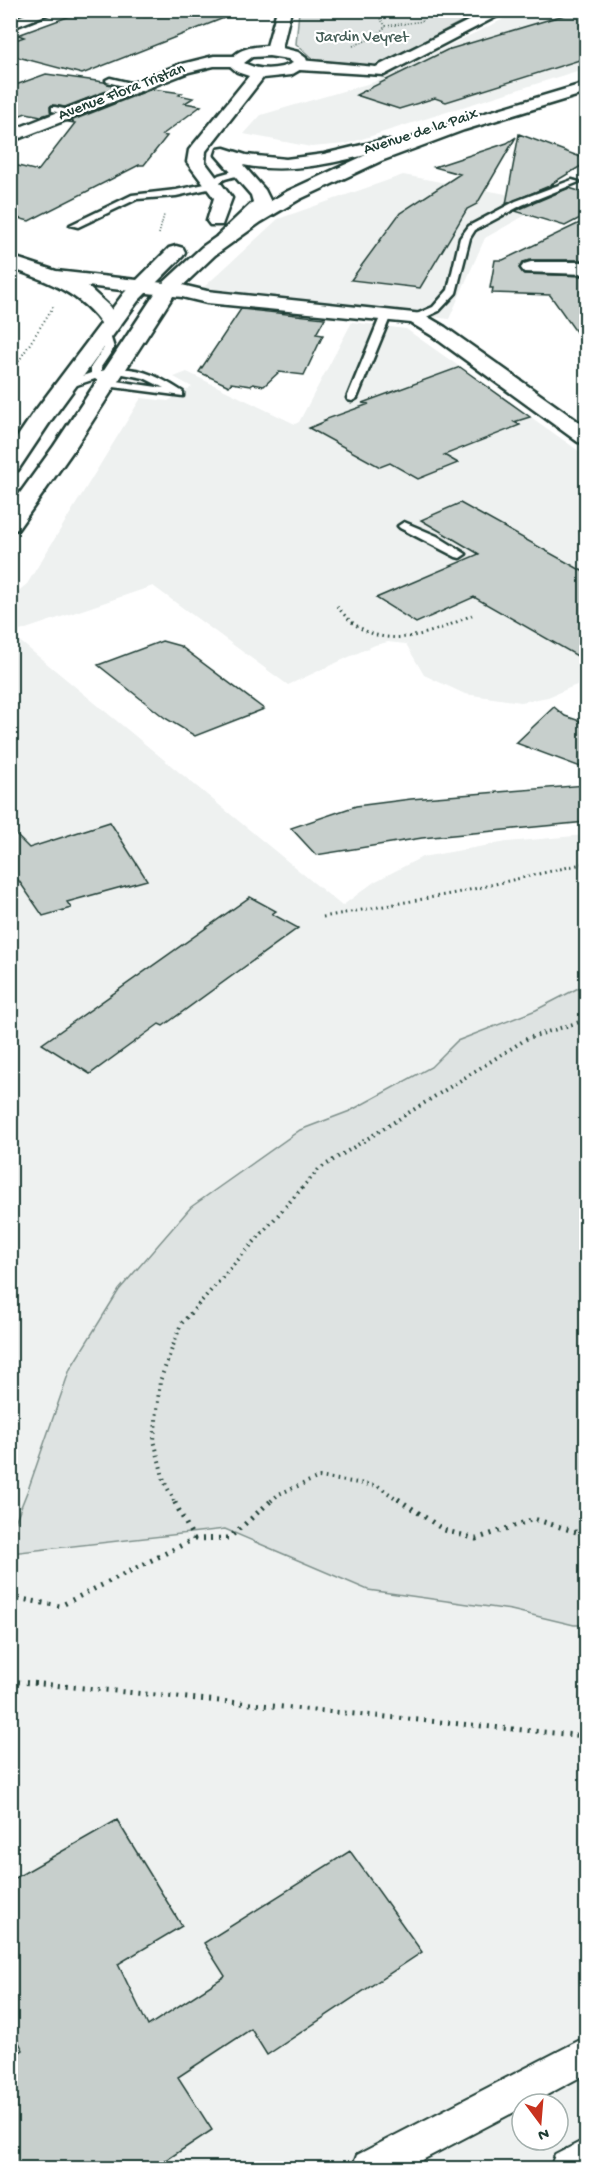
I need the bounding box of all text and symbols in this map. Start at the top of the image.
park label: Jardin Veyret [316,29,410,48]
street label: Avenue Flora Tristan [56,60,189,126]
street label: Avenue de la Paix [361,105,481,160]
north arrow [510,2092,570,2152]
text: N [535,2122,551,2144]

